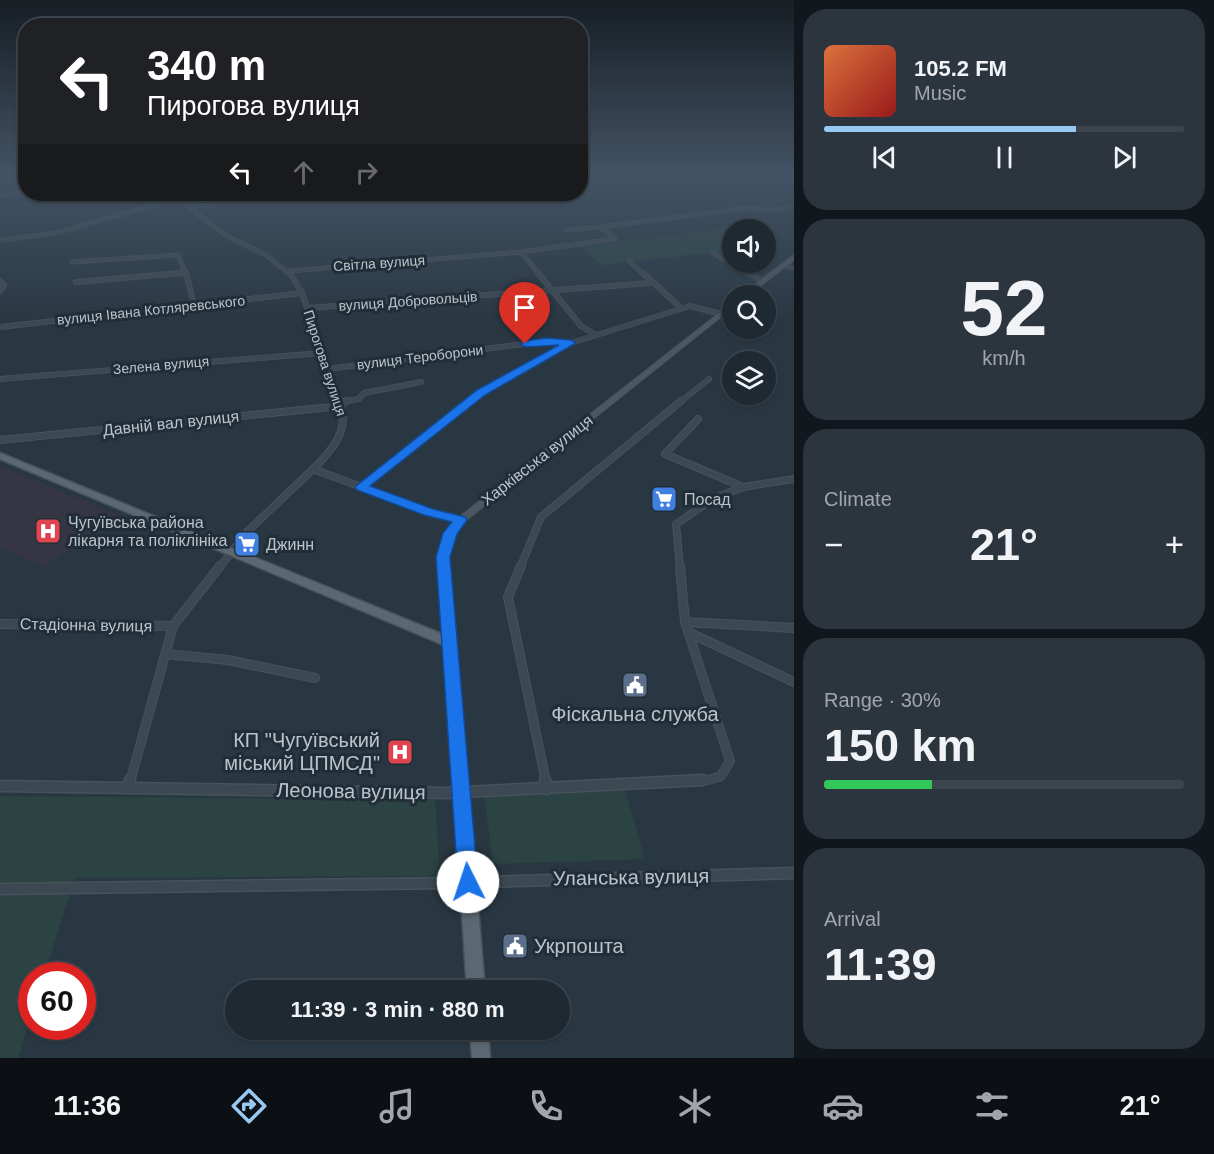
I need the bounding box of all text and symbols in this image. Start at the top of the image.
icon: left [48,42,126,120]
text: 340 m [147,42,266,89]
text: 105.2 FM [914,56,1007,81]
text: Music [914,82,966,104]
text: Пирогова вулиця [147,91,360,121]
icon: previous [868,141,901,174]
icon: pause [988,141,1021,174]
icon: next [1108,141,1141,174]
icon: left [224,156,257,189]
icon: ahead [287,156,320,189]
icon: right [350,156,383,189]
map controls [722,219,776,405]
button: sound [722,219,776,273]
street label: Світла вулиця [333,252,425,274]
text: 52 [961,264,1047,352]
pin [499,282,550,344]
button: search [722,285,776,339]
street label: вулиця Добровольців [338,288,478,314]
icon: arrive [508,291,541,324]
street label: вулиця Івана Котляревського [56,292,246,328]
street label: Пирогова вулиця [300,308,350,418]
street label: вулиця Тероборони [356,341,484,373]
text: km/h [982,347,1026,369]
button: layers [722,351,776,405]
street label: Зелена вулиця [112,353,210,377]
street label: Давній вал вулиця [102,407,240,439]
street label: Харківська вулиця [478,411,596,509]
supermarket icon: Посад [649,484,679,514]
text: Climate [824,488,892,510]
place label: Посад [684,491,731,508]
place label: Чугуївська района лікарня та поліклініка [68,514,227,549]
hospital icon: Чугуївська района лікарня та поліклініка [33,516,63,546]
text: 21° [970,519,1038,570]
text: − [824,526,843,563]
text: + [1165,526,1184,563]
supermarket icon: Джинн [232,529,262,559]
place label: Джинн [266,536,314,553]
street label: Стадіонна вулиця [20,615,152,635]
public building icon: Фіскальна служба [620,670,650,700]
text: Range · 30% [824,689,941,711]
place label: Фіскальна служба [551,703,720,725]
text: 150 km [824,720,977,771]
place label: КП "Чугуївський міський ЦПМСД" [224,729,380,774]
hospital icon: КП "Чугуївський міський ЦПМСД" [385,737,415,767]
street label: Леонова вулиця [276,779,426,803]
position arrow [436,850,500,914]
street label: Уланська вулиця [553,865,709,889]
text: Arrival [824,908,881,930]
public building icon: Укрпошта [500,931,530,961]
place label: Укрпошта [534,935,625,957]
text: 11:39 [824,939,937,990]
speed limit sign: 60 [18,962,96,1040]
text: 11:39 · 3 min · 880 m [291,997,505,1022]
icon: directions [228,1085,270,1127]
icon: music [376,1085,418,1127]
icon: phone [525,1085,567,1127]
icon: climate [674,1085,716,1127]
icon: car [822,1085,864,1127]
icon: filters [971,1085,1013,1127]
text: 11:36 [53,1091,121,1121]
text: 21° [1120,1091,1161,1121]

